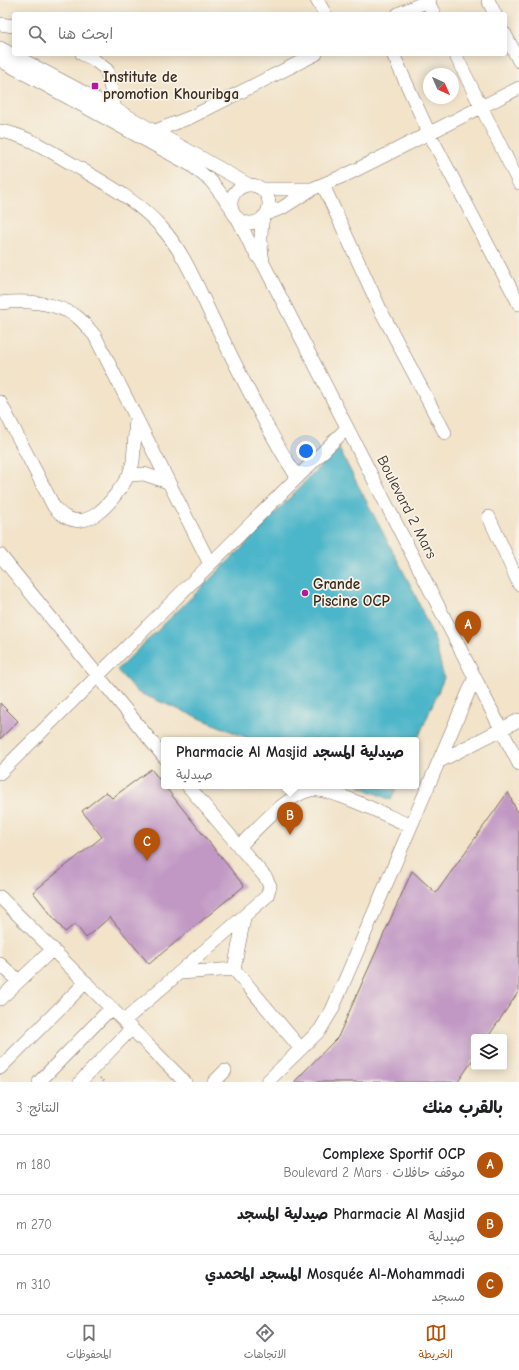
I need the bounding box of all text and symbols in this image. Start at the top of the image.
search box [12,12,507,56]
icon: search [26,23,48,45]
text: ابحث هنا [58,25,113,43]
place label: Institute de promotion Khouribga [103,68,239,103]
north arrow [423,68,459,104]
marker: Institute de promotion Khouribga [90,81,100,91]
your location [296,441,316,461]
street label: Boulevard 2 Mars [373,452,441,562]
place label: Grande Piscine OCP [313,575,390,610]
marker: Grande Piscine OCP [300,588,310,598]
pin: A [455,611,481,644]
popup [161,737,419,789]
text: Pharmacie Al Masjid صيدلية المسجد [176,743,404,761]
text: صيدلية [176,767,213,782]
pin: B [277,802,303,835]
pin: C [134,828,160,861]
map controls [471,1034,507,1070]
button: layers [471,1034,507,1070]
text: بالقرب منك [422,1098,503,1117]
text: النتائج: 3 [16,1100,59,1115]
text: Complexe Sportif OCP [322,1145,465,1163]
text: 180 m [16,1157,51,1172]
text: A [486,1157,494,1172]
text: موقف حافلات · Boulevard 2 Mars [283,1165,465,1180]
text: Pharmacie Al Masjid صيدلية المسجد [237,1205,465,1223]
text: 270 m [16,1217,52,1232]
text: B [486,1217,494,1232]
text: صيدلية [428,1229,465,1244]
text: Mosquée Al-Mohammadi المسجد المحمدي [205,1265,465,1283]
text: 310 m [16,1277,51,1292]
text: C [486,1277,494,1292]
text: مسجد [432,1289,465,1304]
tab: المحفوظات [66,1322,111,1364]
tab: الاتجاهات [244,1322,286,1364]
tab: الخريطة [419,1322,453,1364]

